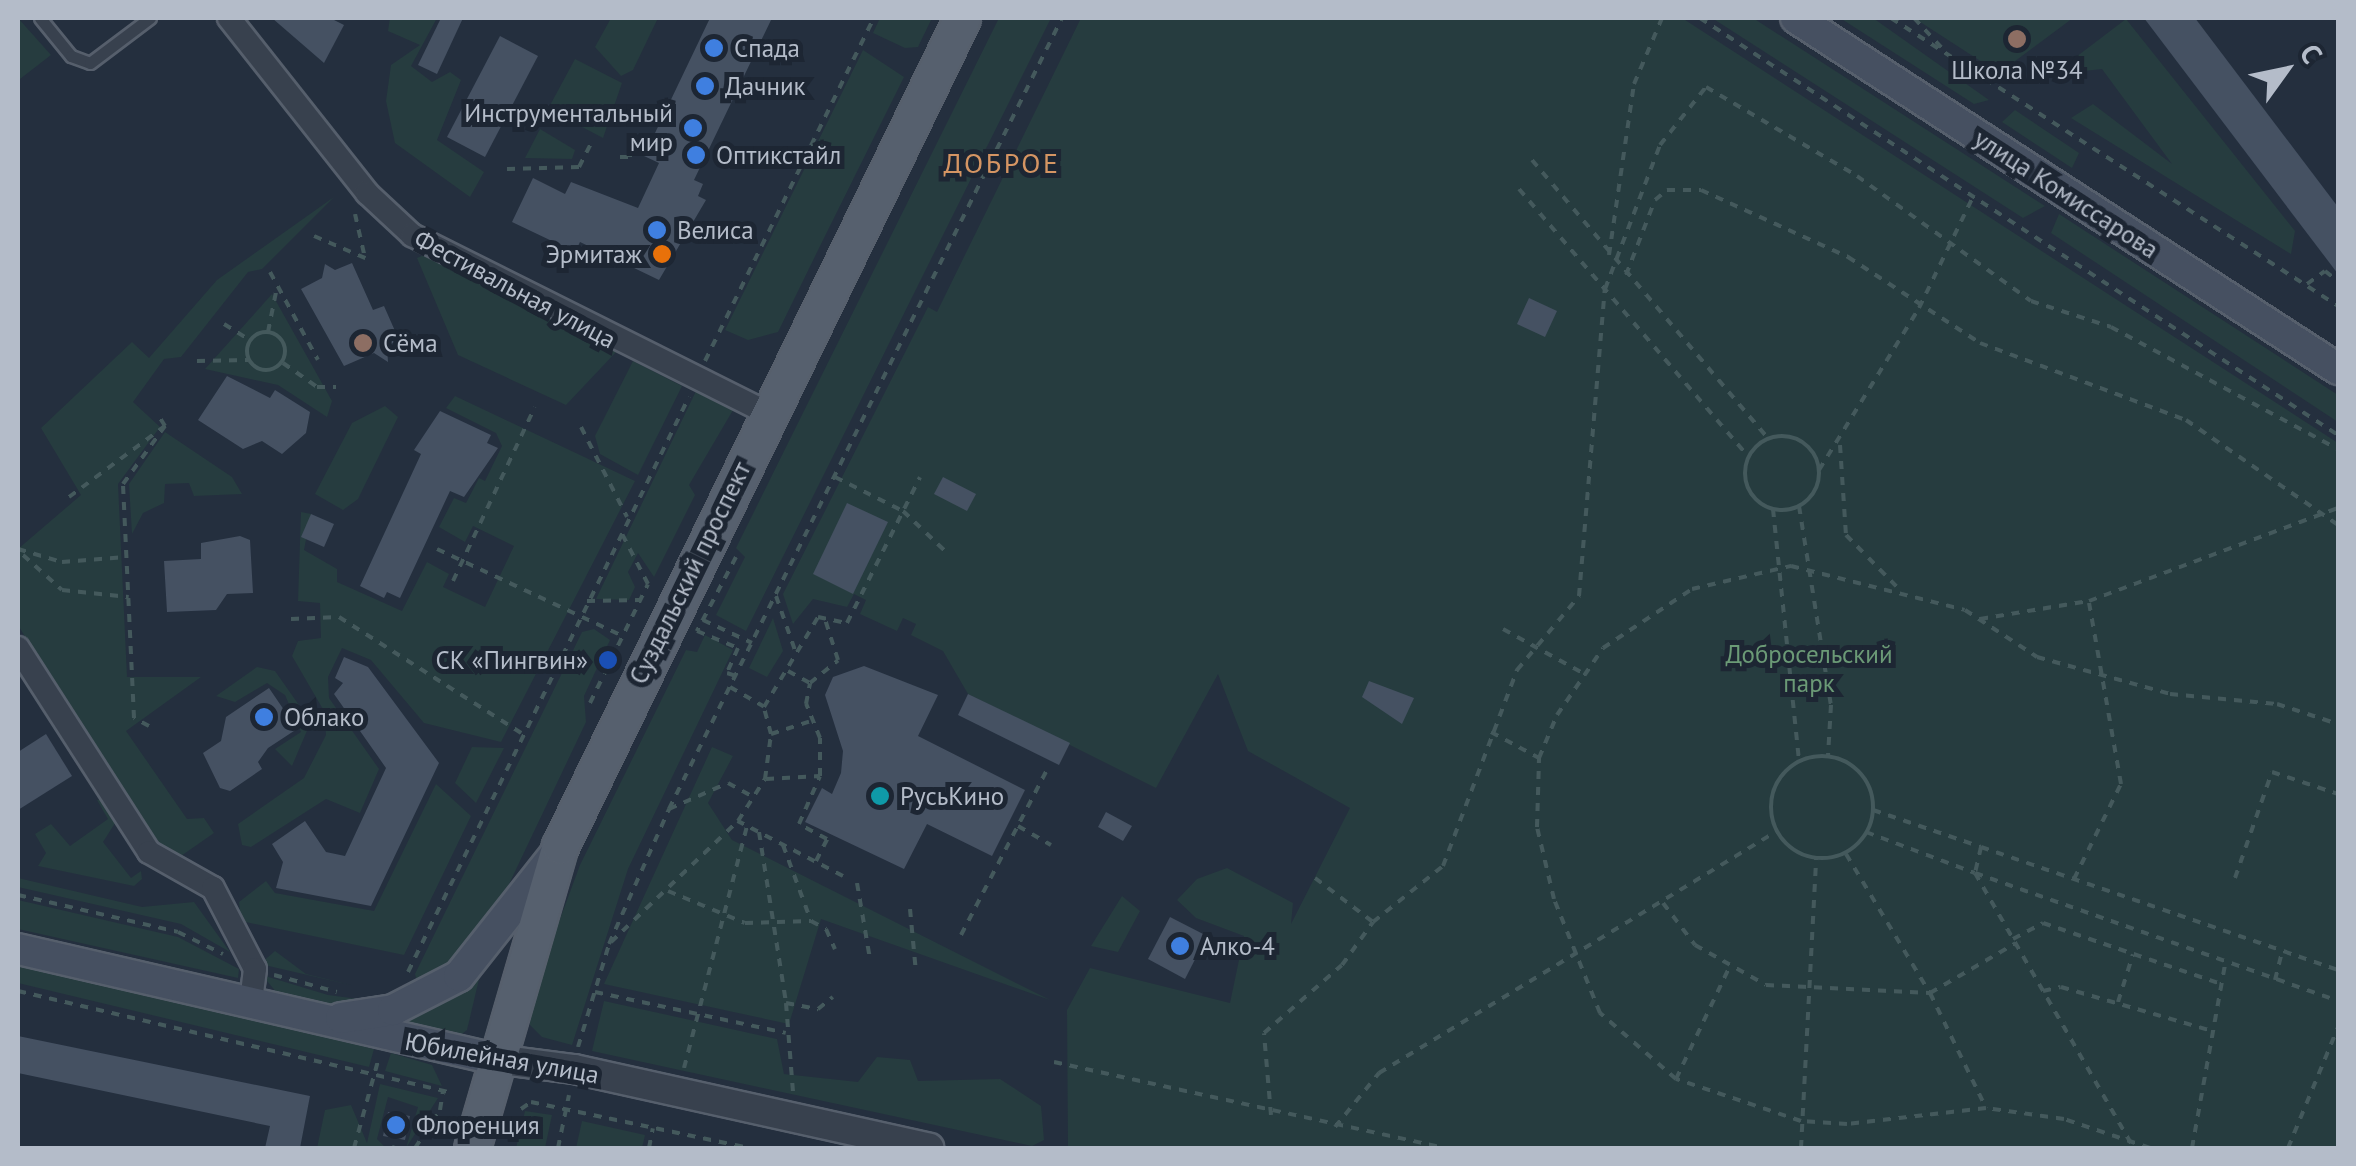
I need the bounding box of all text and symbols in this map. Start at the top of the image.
north arrow [2236,20,2336,120]
marker: Школа №34 [2006,28,2028,50]
place label: Спада [734,33,800,63]
marker: Спада [703,37,725,59]
text: С [2292,37,2331,70]
place label: Школа №34 [1951,55,2083,85]
place label: Дачник [725,71,805,101]
marker: Дачник [694,75,716,97]
place label: Инструментальный мир [464,99,673,158]
marker: Инструментальный мир [682,117,704,139]
street label: улица Комиссарова [1968,123,2164,265]
place label: Оптикстайл [716,140,841,170]
marker: Оптикстайл [685,144,707,166]
district label: ДОБРОЕ [944,146,1060,180]
place label: Велиса [677,215,754,245]
marker: Велиса [646,219,668,241]
street label: Фестивальная улица [409,223,621,355]
place label: Эрмитаж [545,239,642,269]
marker: Эрмитаж [651,243,673,265]
place label: Сёма [383,328,438,358]
marker: Сёма [352,332,374,354]
street label: Суздальский проспект [623,457,757,689]
park label: Добросельский парк [1725,640,1893,699]
place label: СК «Пингвин» [435,645,588,675]
marker: СК «Пингвин» [597,649,619,671]
place label: Облако [284,702,364,732]
marker: Облако [253,706,275,728]
place label: РусьКино [900,781,1004,811]
marker: РусьКино [869,785,891,807]
place label: Алко-4 [1200,931,1275,961]
marker: Алко-4 [1169,935,1191,957]
street label: Юбилейная улица [403,1026,601,1090]
place label: Флоренция [416,1110,540,1140]
marker: Флоренция [385,1114,407,1136]

